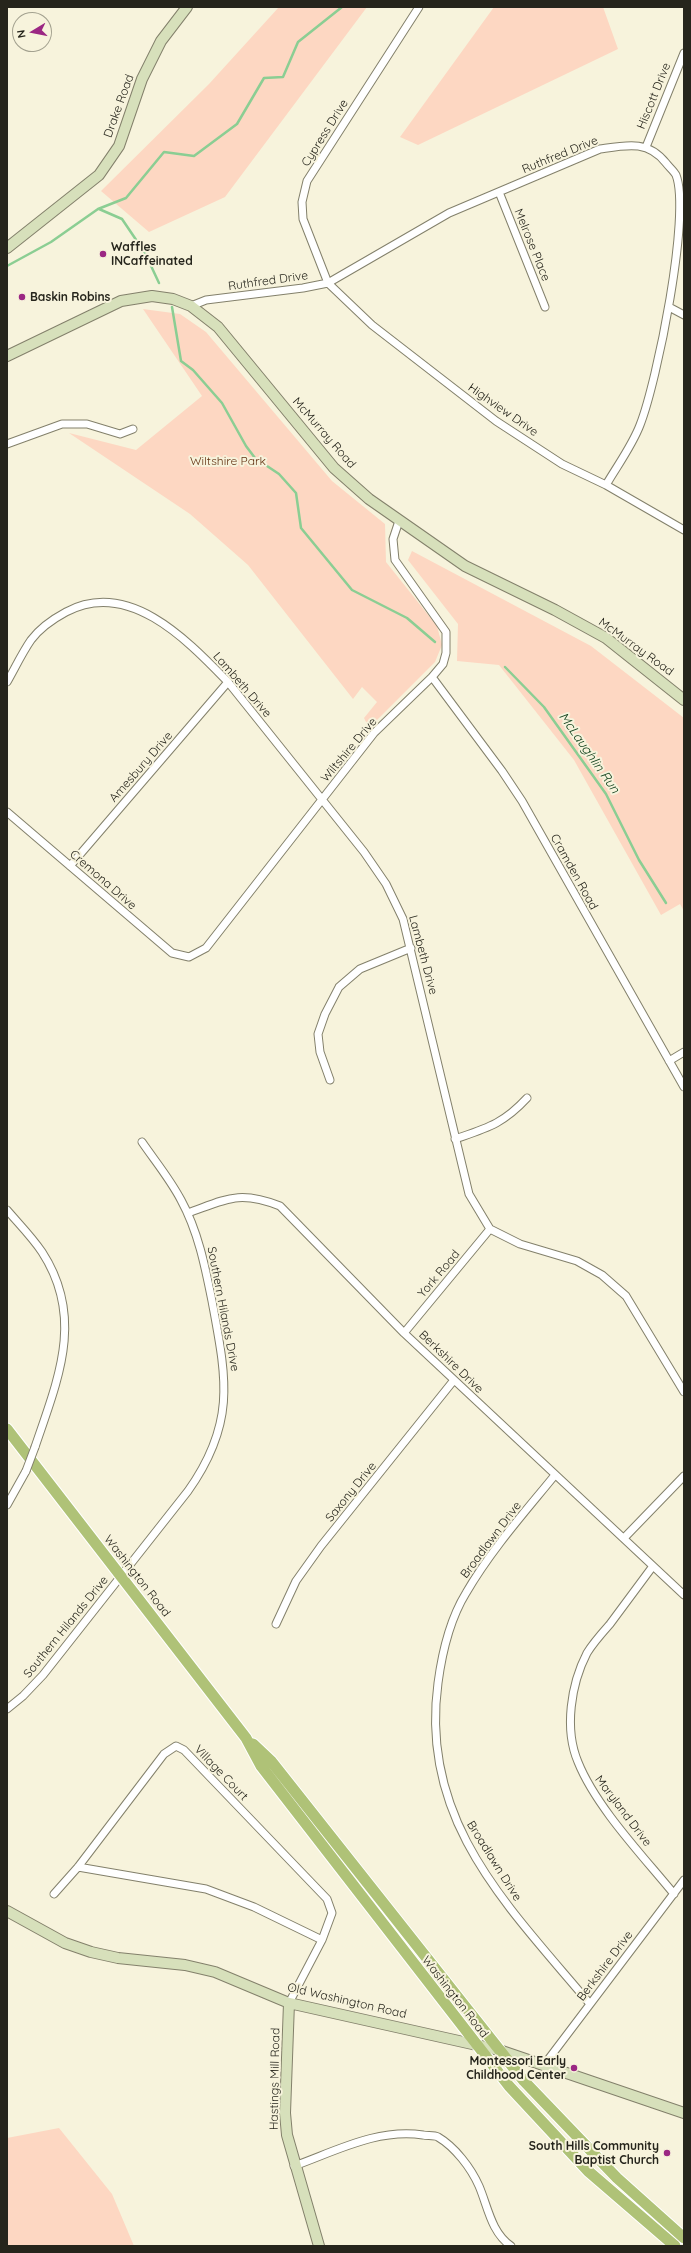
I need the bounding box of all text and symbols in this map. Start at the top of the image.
north arrow [12,12,52,52]
text: N [14,29,29,39]
street label: Hiscott Drive [634,61,674,131]
street label: Drake Road [101,72,137,140]
street label: Cypress Drive [299,97,351,169]
street label: Ruthfred Drive [520,133,600,177]
street label: Melrose Place [511,207,553,283]
place label: Waffles INCaffeinated [111,240,193,268]
marker: Waffles INCaffeinated [98,249,108,259]
street label: Ruthfred Drive [227,268,309,294]
place label: Baskin Robins [30,290,110,304]
marker: Baskin Robins [17,292,27,302]
street label: Highview Drive [465,380,541,440]
street label: McMurray Road [289,395,359,471]
park label: Wiltshire Park [190,454,266,468]
street label: McMurray Road [596,615,676,679]
street label: Lambeth Drive [210,649,274,721]
water label: McLaughlin Run [555,710,623,796]
street label: Wiltshire Drive [318,715,380,785]
street label: Amesbury Drive [106,729,176,805]
street label: Cramden Road [547,832,601,912]
street label: Cremona Drive [67,847,139,913]
street label: Lambeth Drive [405,914,441,996]
street label: Southern Hilands Drive [204,1246,242,1372]
street label: York Road [415,1247,463,1301]
street label: Berkshire Drive [416,1328,486,1396]
street label: Saxony Drive [323,1459,379,1525]
street label: Broadlawn Drive [458,1499,524,1581]
street label: Washington Road [101,1532,173,1620]
street label: Southern Hilands Drive [21,1573,111,1681]
street label: Village Court [191,1742,251,1804]
street label: Maryland Drive [592,1773,654,1849]
street label: Broadlawn Drive [464,1818,524,1904]
street label: Berkshire Drive [574,1928,636,2004]
street label: Washington Road [419,1953,491,2041]
street label: Old Washington Road [286,1980,408,2022]
street label: Hastings Mill Road [267,2028,283,2130]
place label: Montessori Early Childhood Center [466,2054,566,2082]
marker: Montessori Early Childhood Center [569,2063,579,2073]
place label: South Hills Community Baptist Church [529,2139,659,2167]
marker: South Hills Community Baptist Church [662,2148,672,2158]

